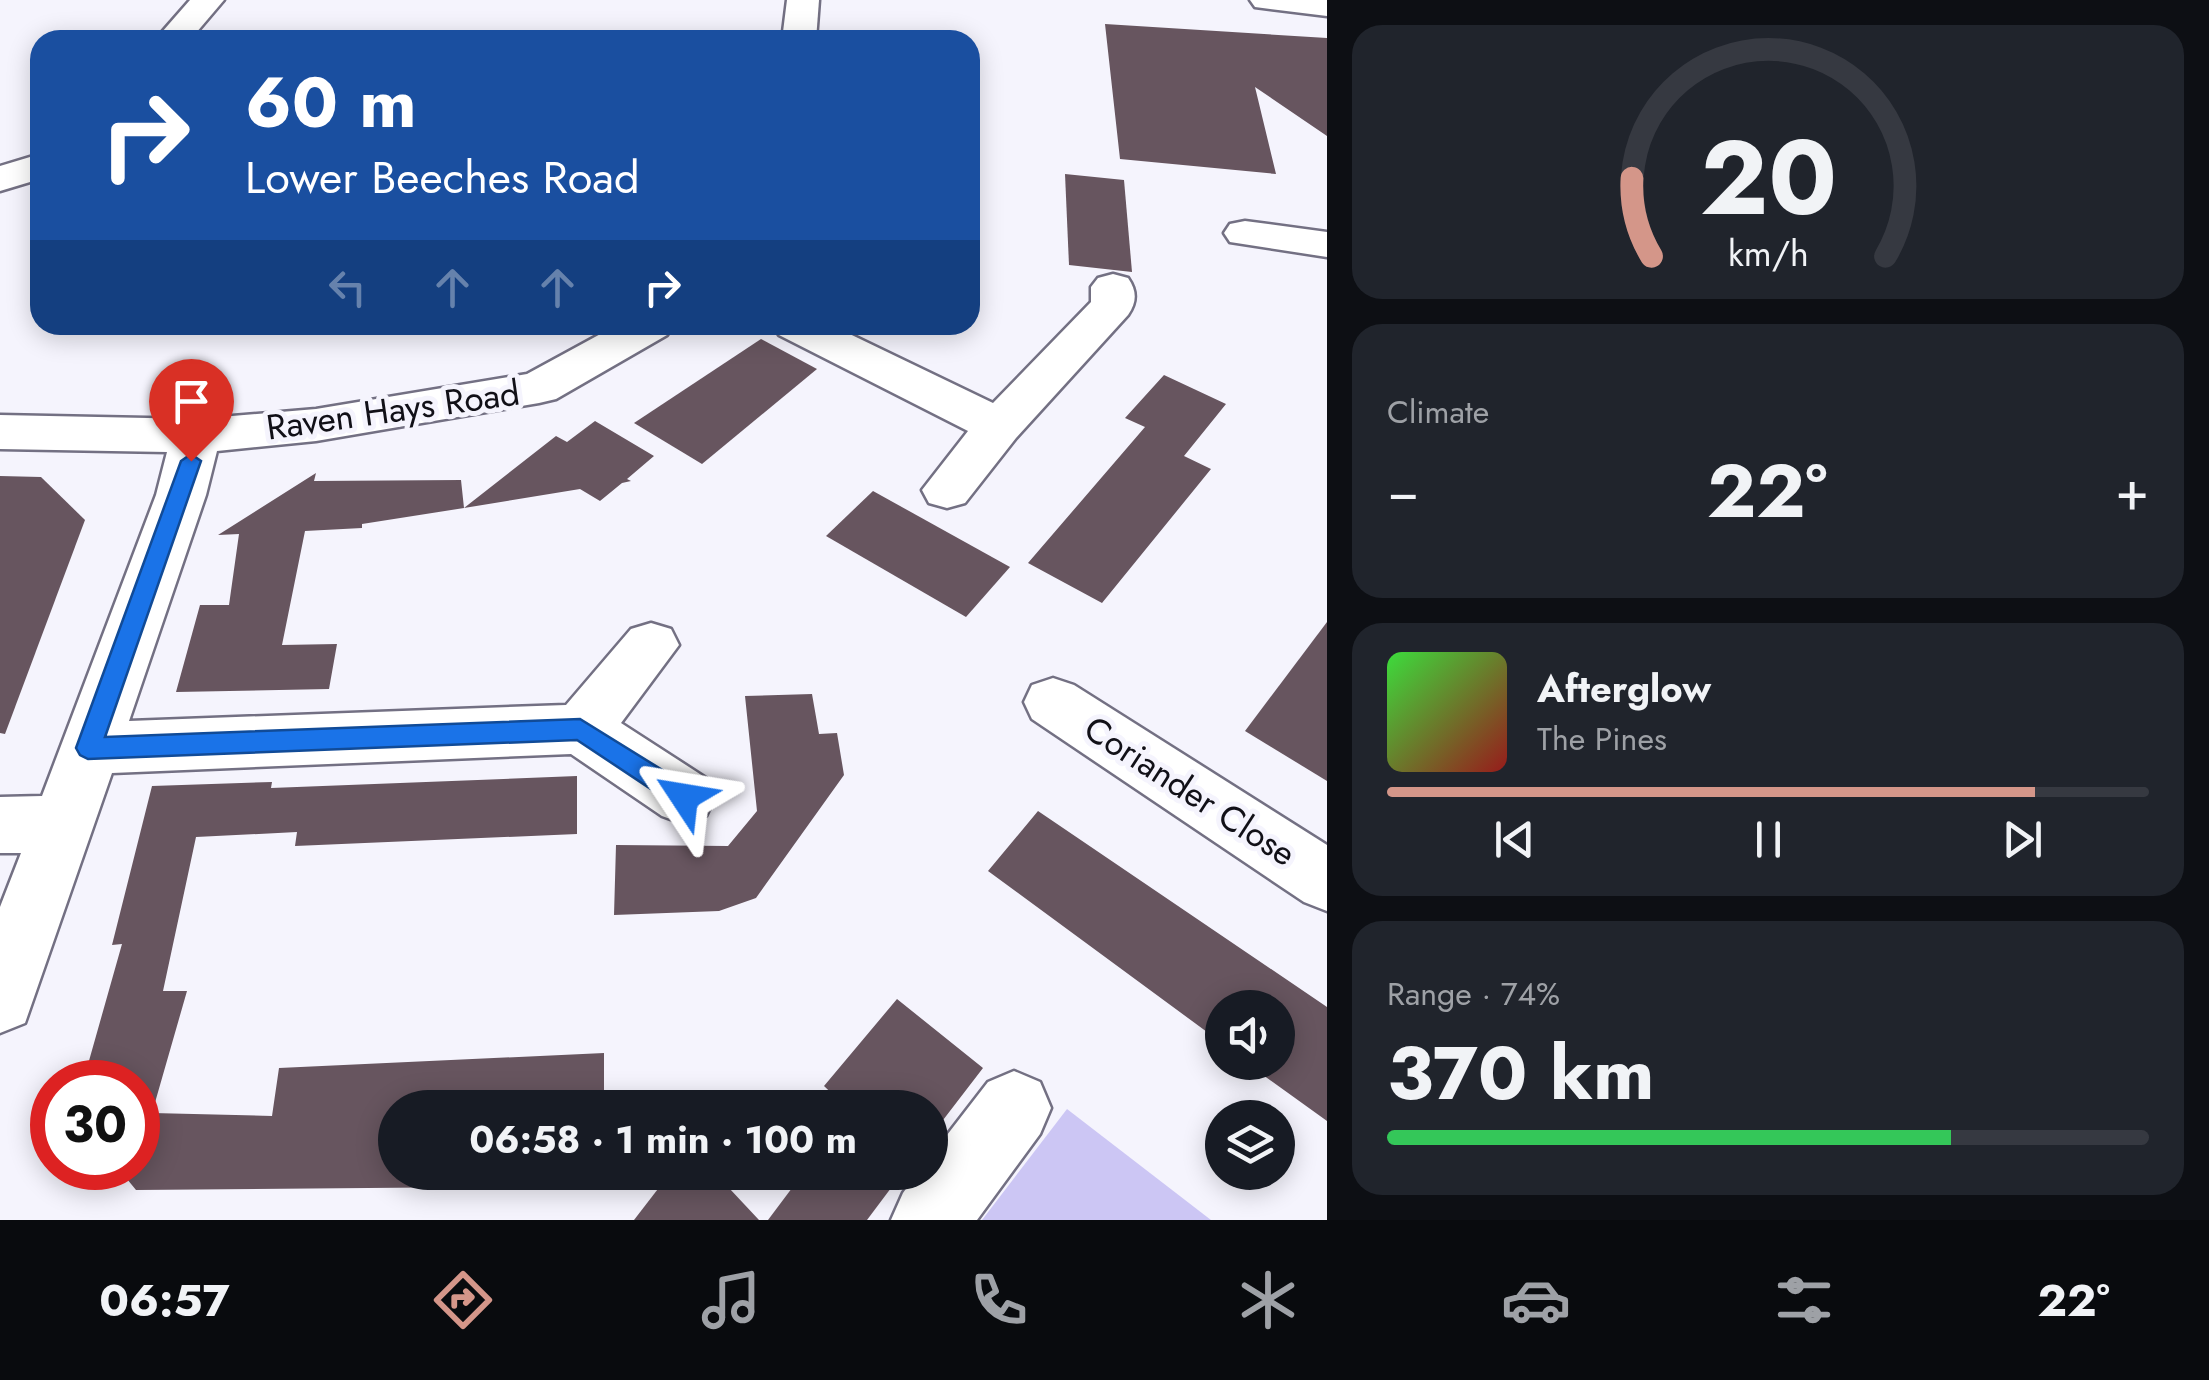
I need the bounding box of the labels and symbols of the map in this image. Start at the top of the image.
pin [149,359,234,462]
street label: Raven Hays Road [263,367,523,453]
street label: Coriander Close [1074,704,1306,878]
position arrow [632,745,736,849]
speed limit sign: 30 [30,1060,160,1190]

